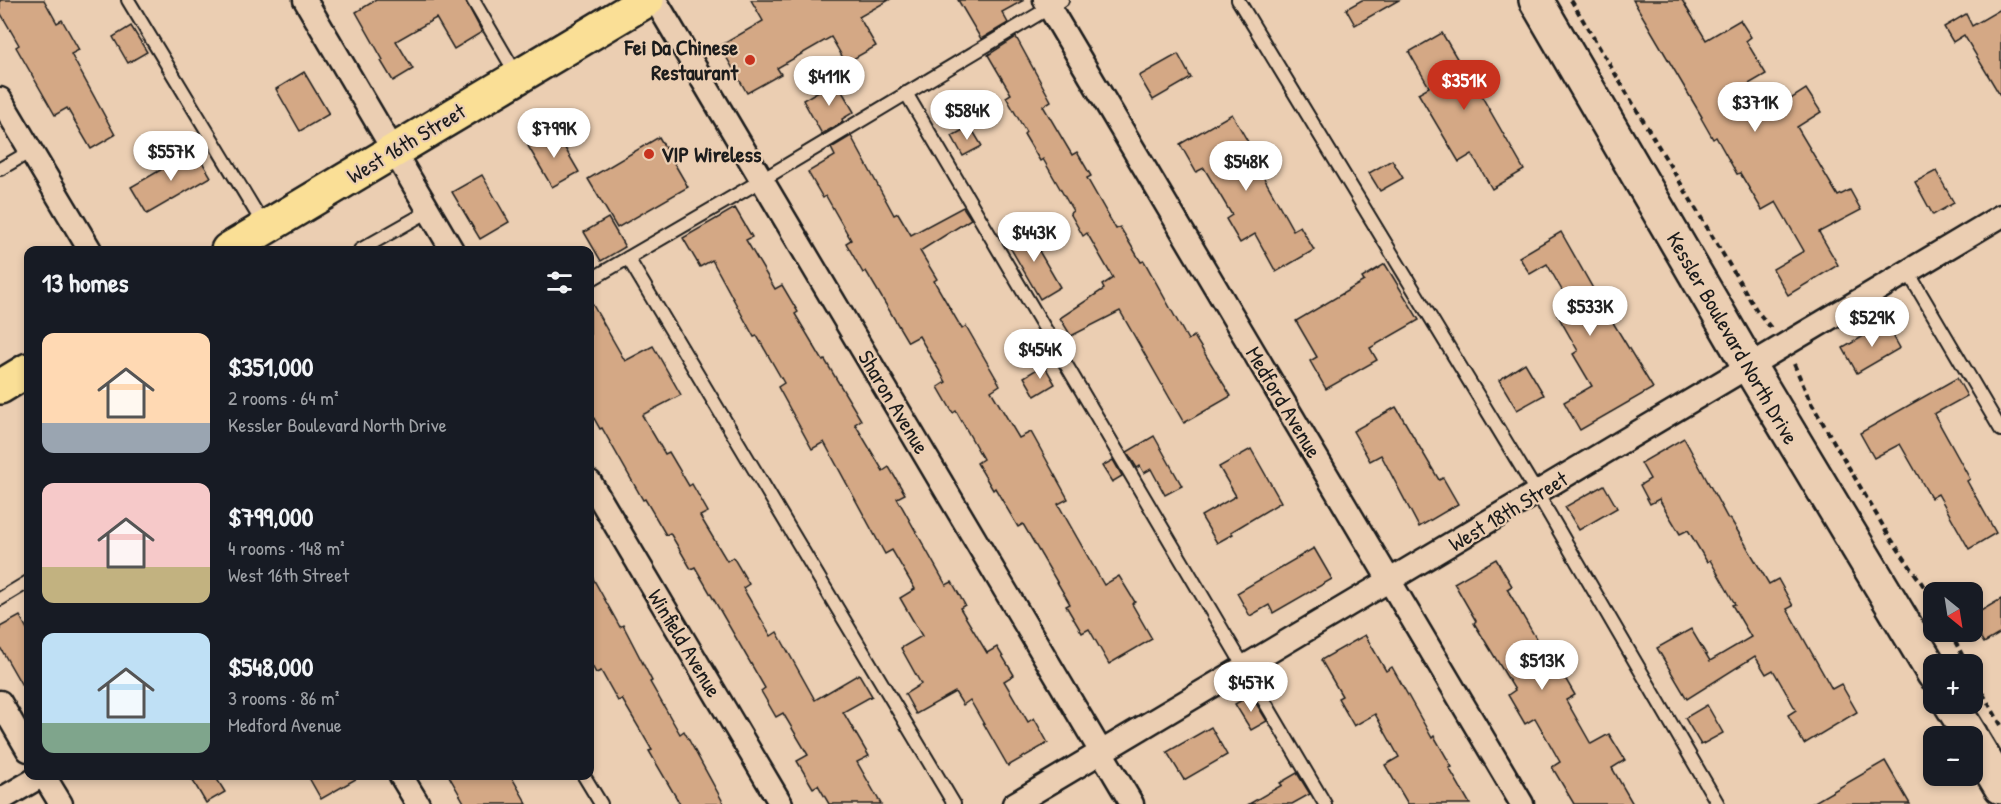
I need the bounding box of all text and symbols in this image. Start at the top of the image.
place label: Fei Da Chinese Restaurant [624,32,739,87]
marker: Fei Da Chinese Restaurant [743,53,757,67]
pin: $411K [787,56,871,107]
pin: $351K [1422,60,1506,111]
text: $411K [808,62,850,89]
text: $351K [1441,66,1487,93]
pin: $371K [1713,82,1797,133]
text: $371K [1732,88,1778,115]
pin: $584K [925,90,1009,141]
street label: West 16th Street [341,96,471,190]
text: $584K [944,96,990,123]
pin: $799K [512,108,596,159]
text: $799K [531,114,577,141]
pin: $557K [129,131,213,182]
text: $557K [147,137,195,164]
place label: VIP Wireless [661,139,762,169]
pin: $548K [1204,141,1288,192]
marker: VIP Wireless [642,147,656,161]
text: $548K [1223,147,1269,174]
pin: $443K [992,212,1076,263]
text: $443K [1012,218,1056,245]
street label: Kessler Boulevard North Drive [1660,226,1806,450]
text: 13 homes [42,265,129,300]
icon: filters [543,266,576,299]
pin: $533K [1548,286,1632,337]
text: $533K [1567,292,1613,319]
pin: $529K [1830,297,1914,348]
text: $529K [1849,303,1895,330]
pin: $454K [998,329,1082,380]
text: $454K [1018,335,1062,362]
street label: Medford Avenue [1239,341,1329,464]
street label: Sharon Avenue [851,345,937,460]
text: $351,000 [228,349,313,384]
icon: home [90,357,162,429]
text: 2 rooms · 64 m² [228,384,339,411]
text: Kessler Boulevard North Drive [228,411,447,438]
street label: West 18th Street [1443,463,1574,558]
text: $799,000 [228,499,313,534]
icon: home [90,507,162,579]
text: 4 rooms · 148 m² [228,534,345,561]
text: West 16th Street [228,561,349,588]
north arrow [1923,582,1983,642]
map controls [1923,582,1983,786]
street label: Winfield Avenue [641,583,729,703]
pin: $513K [1500,640,1584,691]
text: $513K [1519,646,1565,673]
text: $548,000 [228,649,313,684]
button: + [1923,654,1983,714]
icon: home [90,657,162,729]
pin: $457K [1209,662,1293,713]
text: $457K [1228,668,1274,695]
text: 3 rooms · 86 m² [228,684,339,711]
text: Medford Avenue [228,711,342,738]
button: − [1923,726,1983,786]

